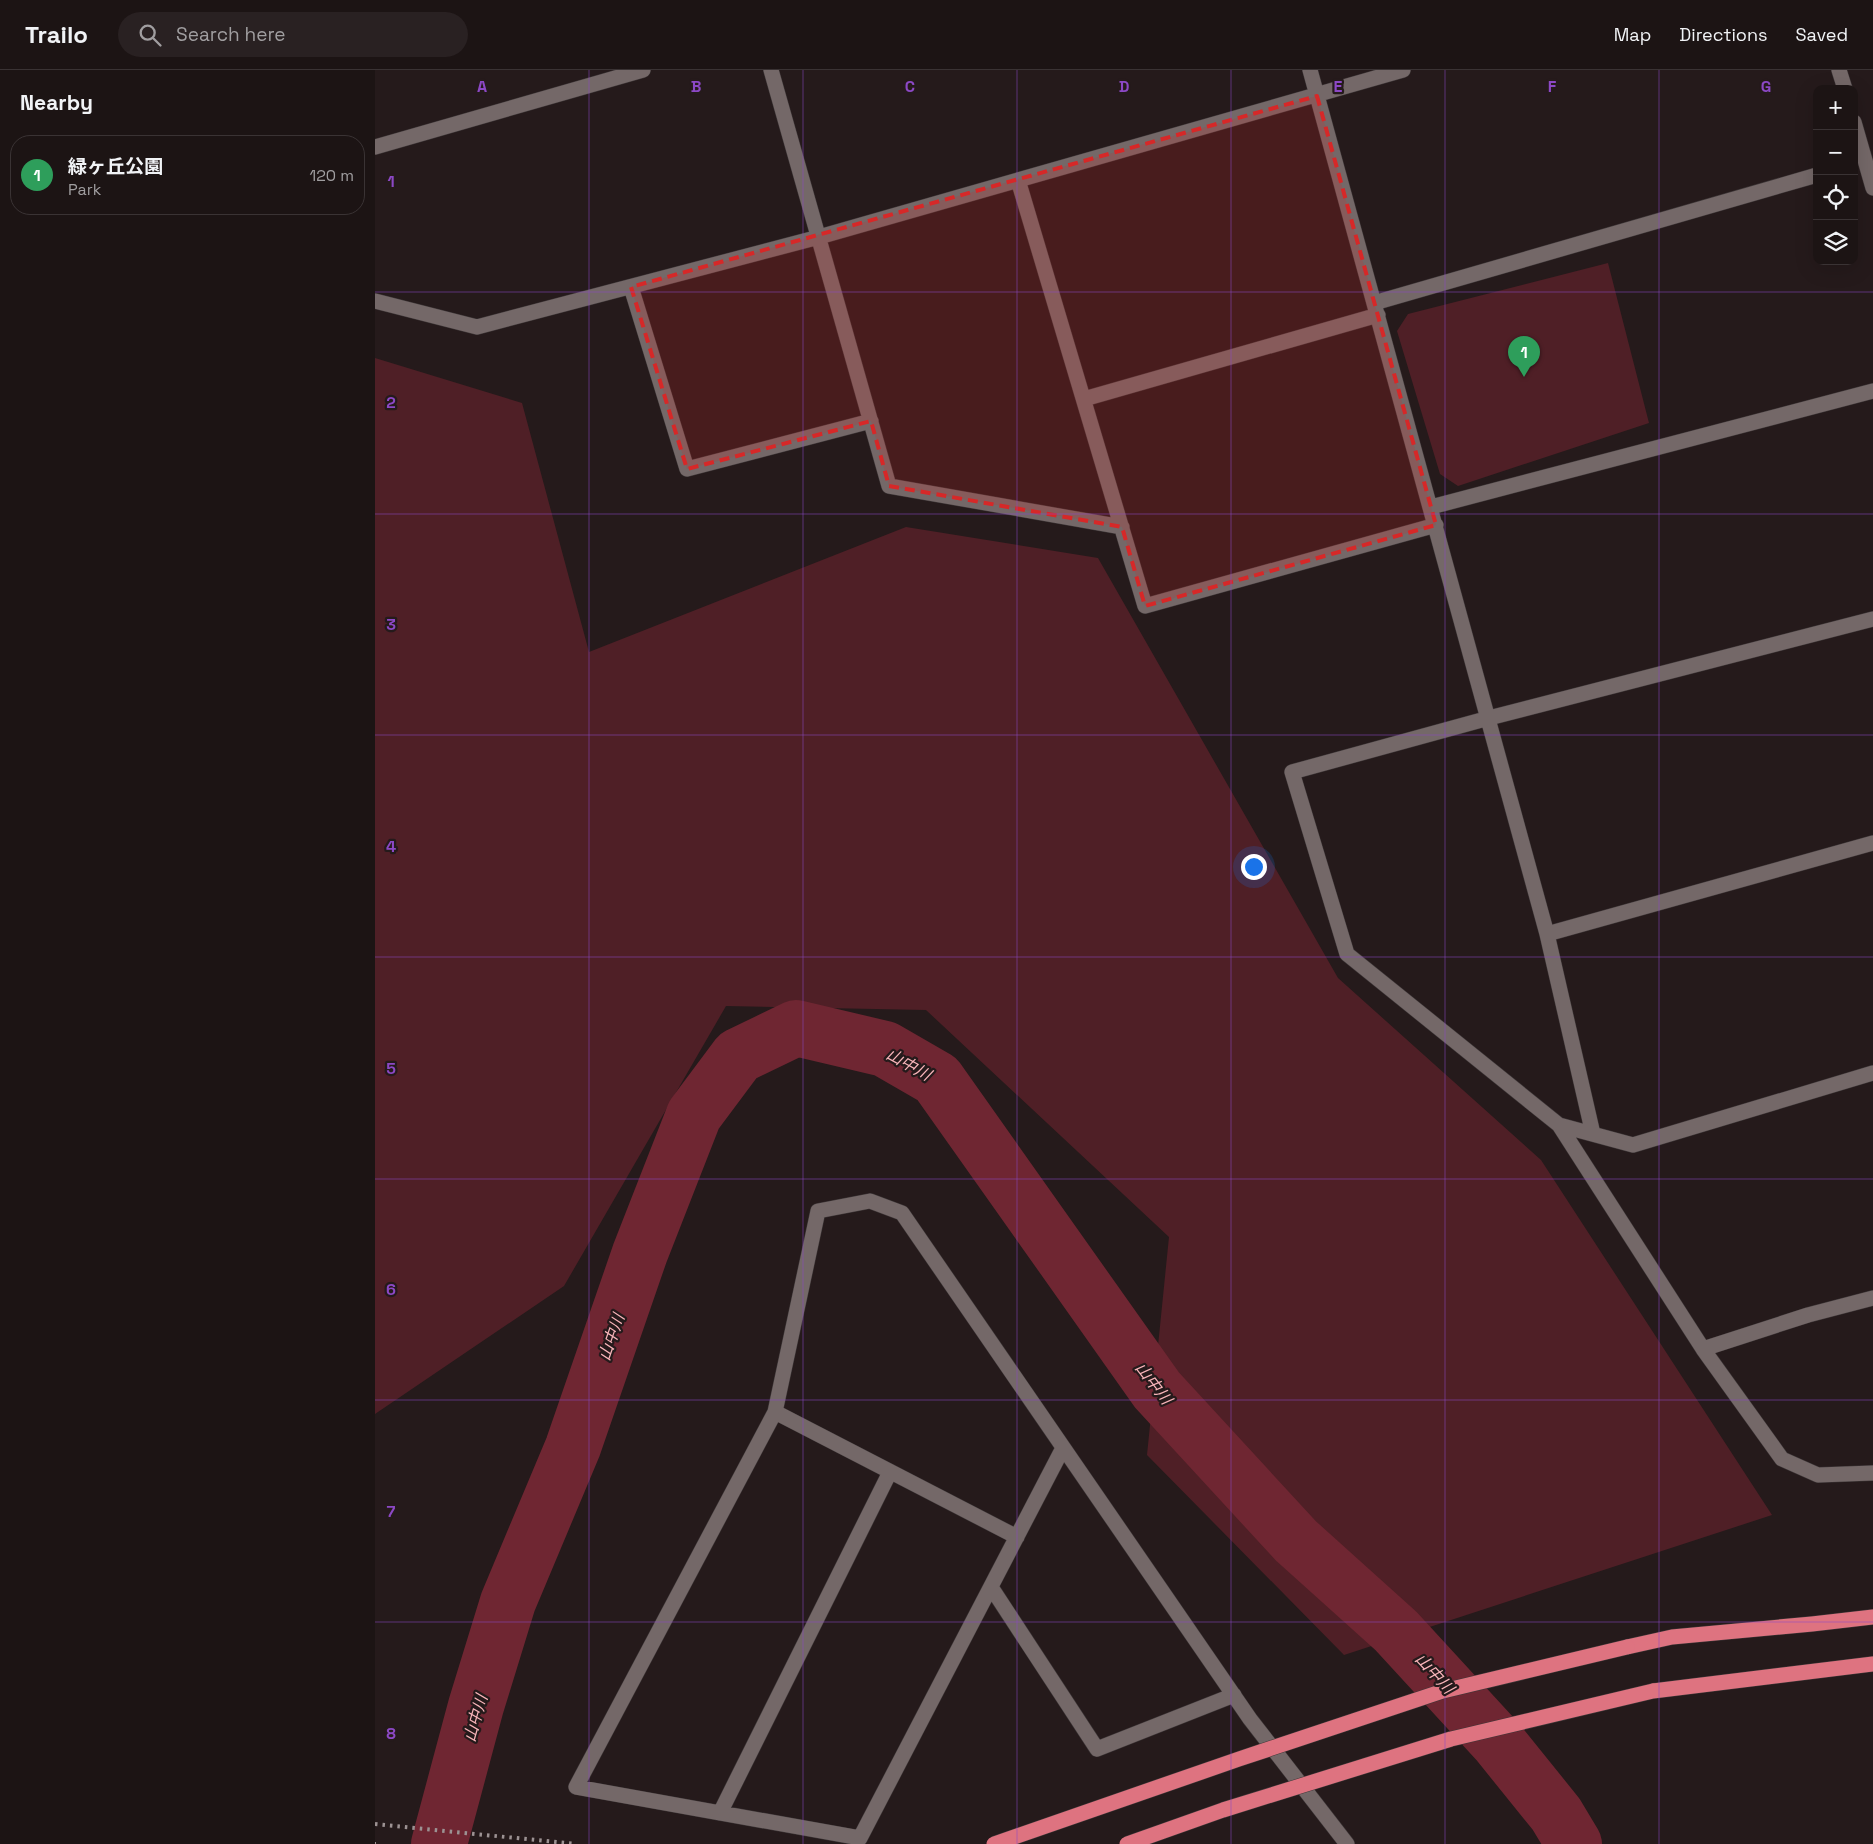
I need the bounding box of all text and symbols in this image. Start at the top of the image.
search box [118,12,468,57]
text: Trailo [25,19,88,50]
icon: search [136,21,164,49]
text: Search here [176,22,286,47]
text: Map [1614,23,1651,46]
text: Directions [1679,23,1768,46]
text: Saved [1796,23,1848,46]
text: A [477,76,487,97]
text: B [691,76,701,97]
text: C [905,76,915,97]
text: D [1119,76,1129,97]
text: E [1334,76,1343,97]
text: F [1548,76,1557,97]
text: G [1761,76,1771,97]
map controls [1813,85,1858,265]
button: + [1813,85,1858,130]
text: Nearby [20,89,93,116]
button: − [1813,130,1858,175]
text: 緑ヶ丘公園 [68,154,163,179]
text: 1 [33,165,41,186]
text: 120 m [310,165,354,186]
text: 1 [387,171,395,192]
button: locate [1813,175,1858,220]
text: Park [68,179,101,200]
button: layers [1813,220,1858,265]
pin: 1 [1508,336,1540,377]
text: 2 [386,392,396,413]
text: 3 [386,614,396,635]
text: 4 [386,836,396,857]
your location [1241,854,1267,880]
water label: 山中川 [883,1044,937,1086]
text: 5 [386,1058,396,1079]
text: 6 [386,1279,396,1300]
water label: 山中川 [594,1309,630,1363]
water label: 山中川 [1131,1358,1178,1410]
text: 7 [387,1501,396,1522]
water label: 山中川 [1411,1649,1460,1700]
water label: 山中川 [459,1690,493,1744]
text: 8 [386,1723,396,1744]

